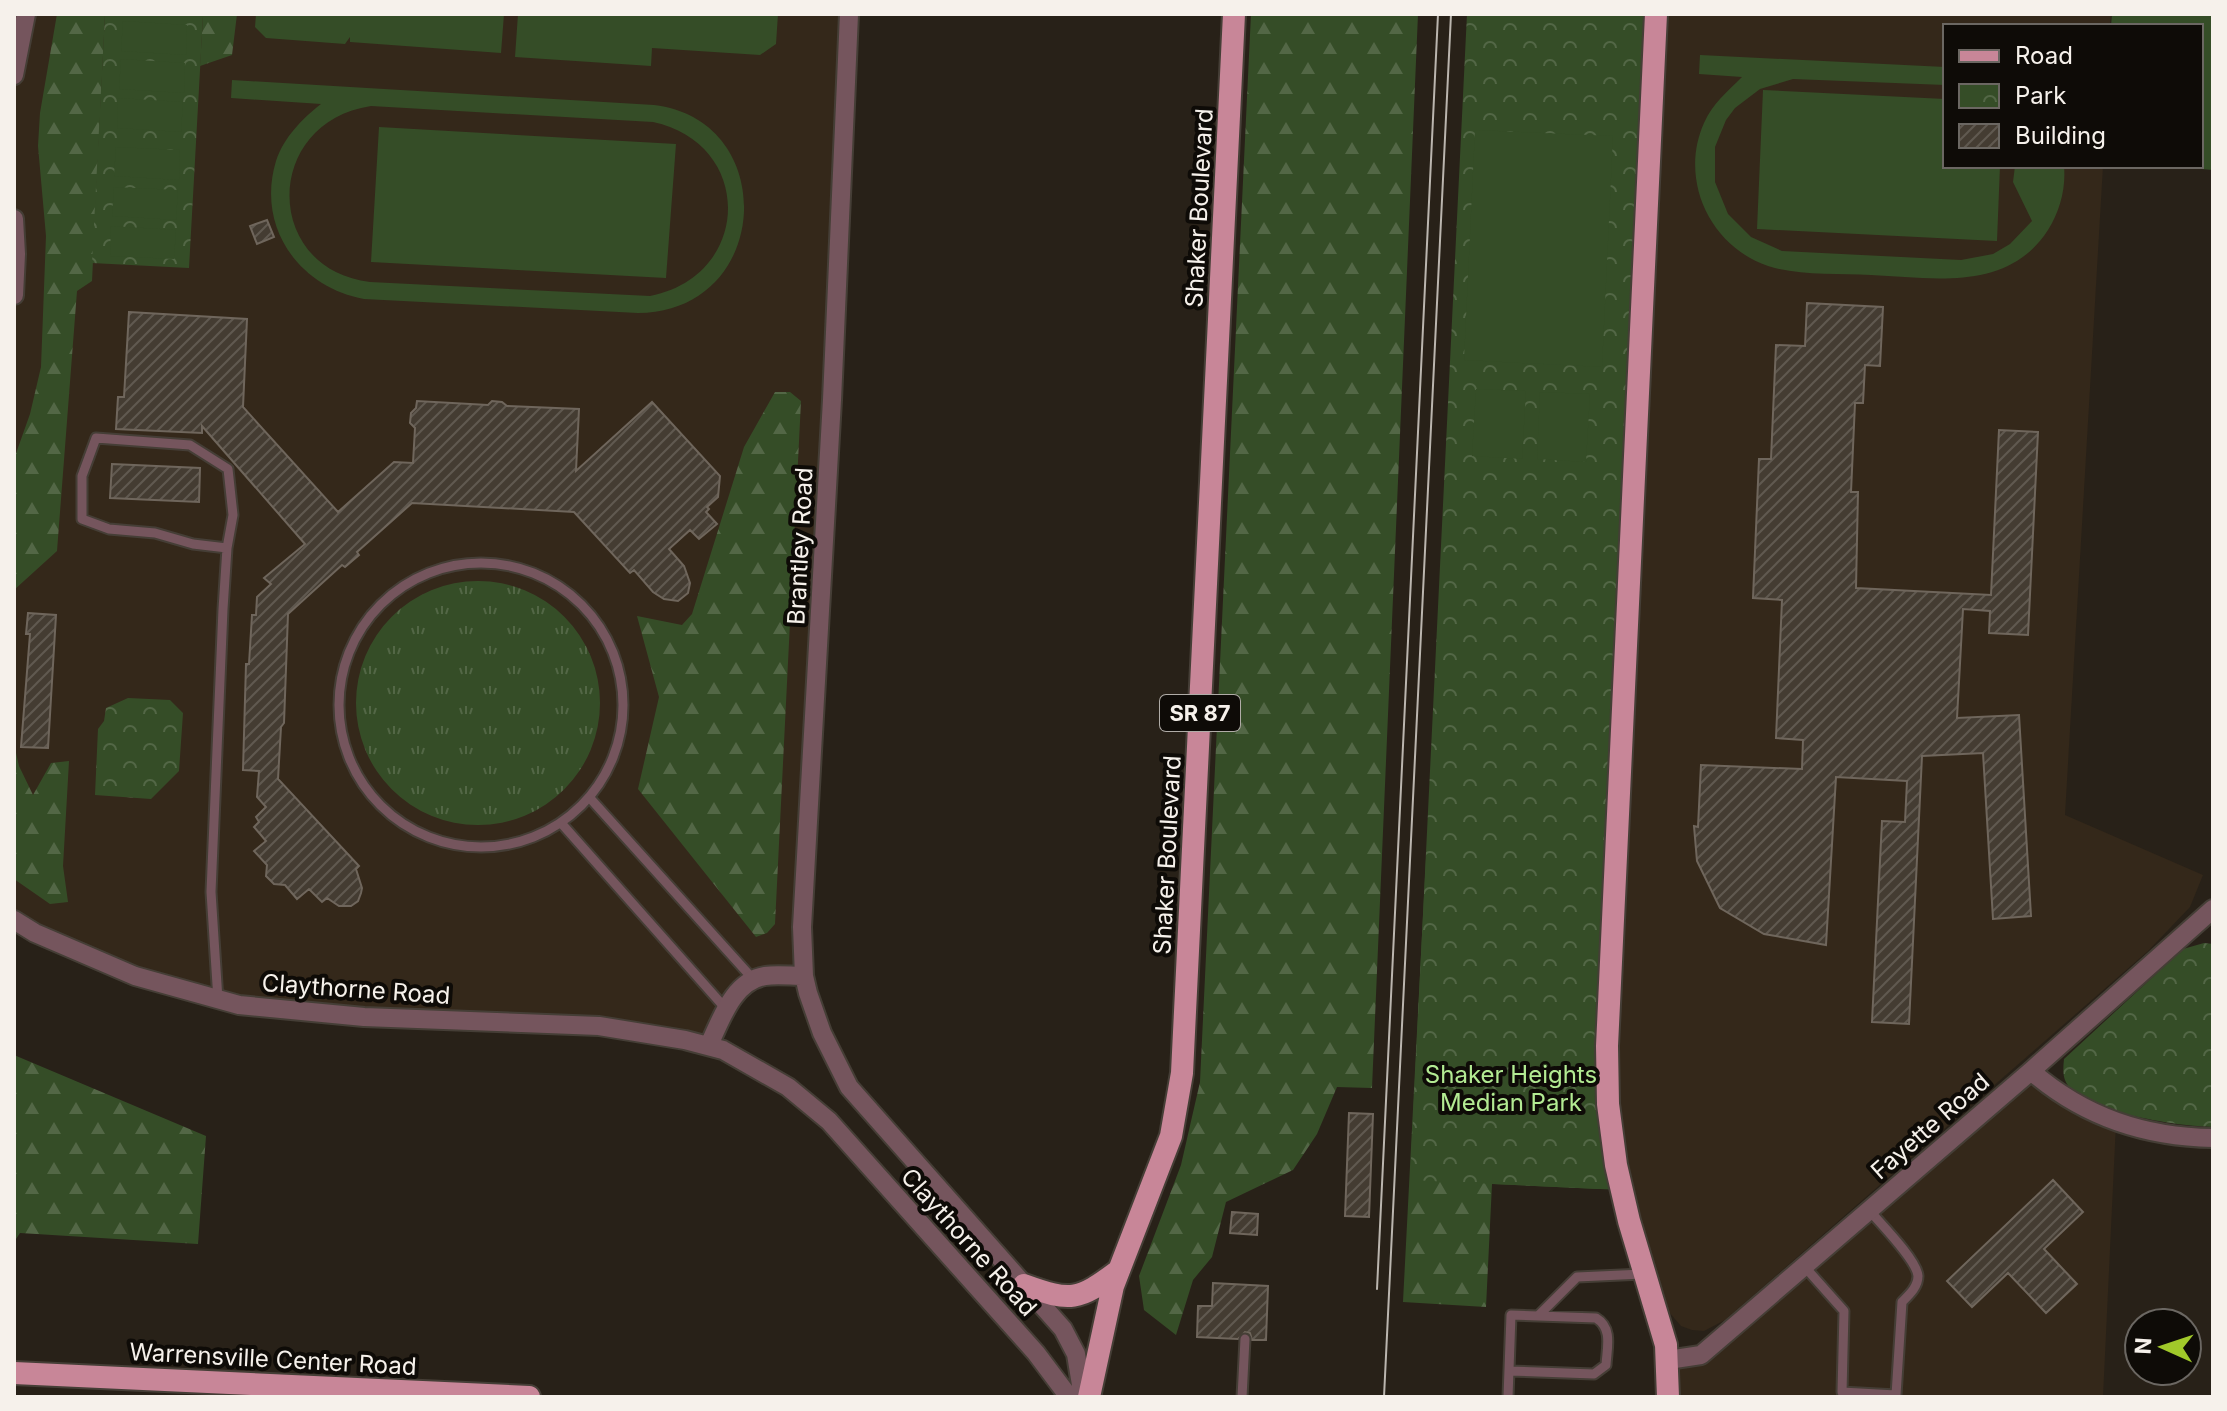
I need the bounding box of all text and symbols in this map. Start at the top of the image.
legend [1943,24,2203,168]
text: Road [2015,41,2073,70]
text: Park [2015,81,2066,110]
street label: Shaker Boulevard [1179,108,1219,308]
text: Building [2015,121,2106,150]
street label: Brantley Road [781,466,819,626]
road number: SR 87 [1160,695,1240,731]
street label: Shaker Boulevard [1147,755,1187,955]
street label: Claythorne Road [261,968,451,1010]
park label: Shaker Heights Median Park [1425,1060,1597,1117]
street label: Fayette Road [1865,1067,1995,1185]
street label: Claythorne Road [895,1162,1043,1322]
north arrow [2123,1307,2203,1387]
street label: Warrensville Center Road [129,1337,417,1381]
text: N [2130,1337,2156,1355]

